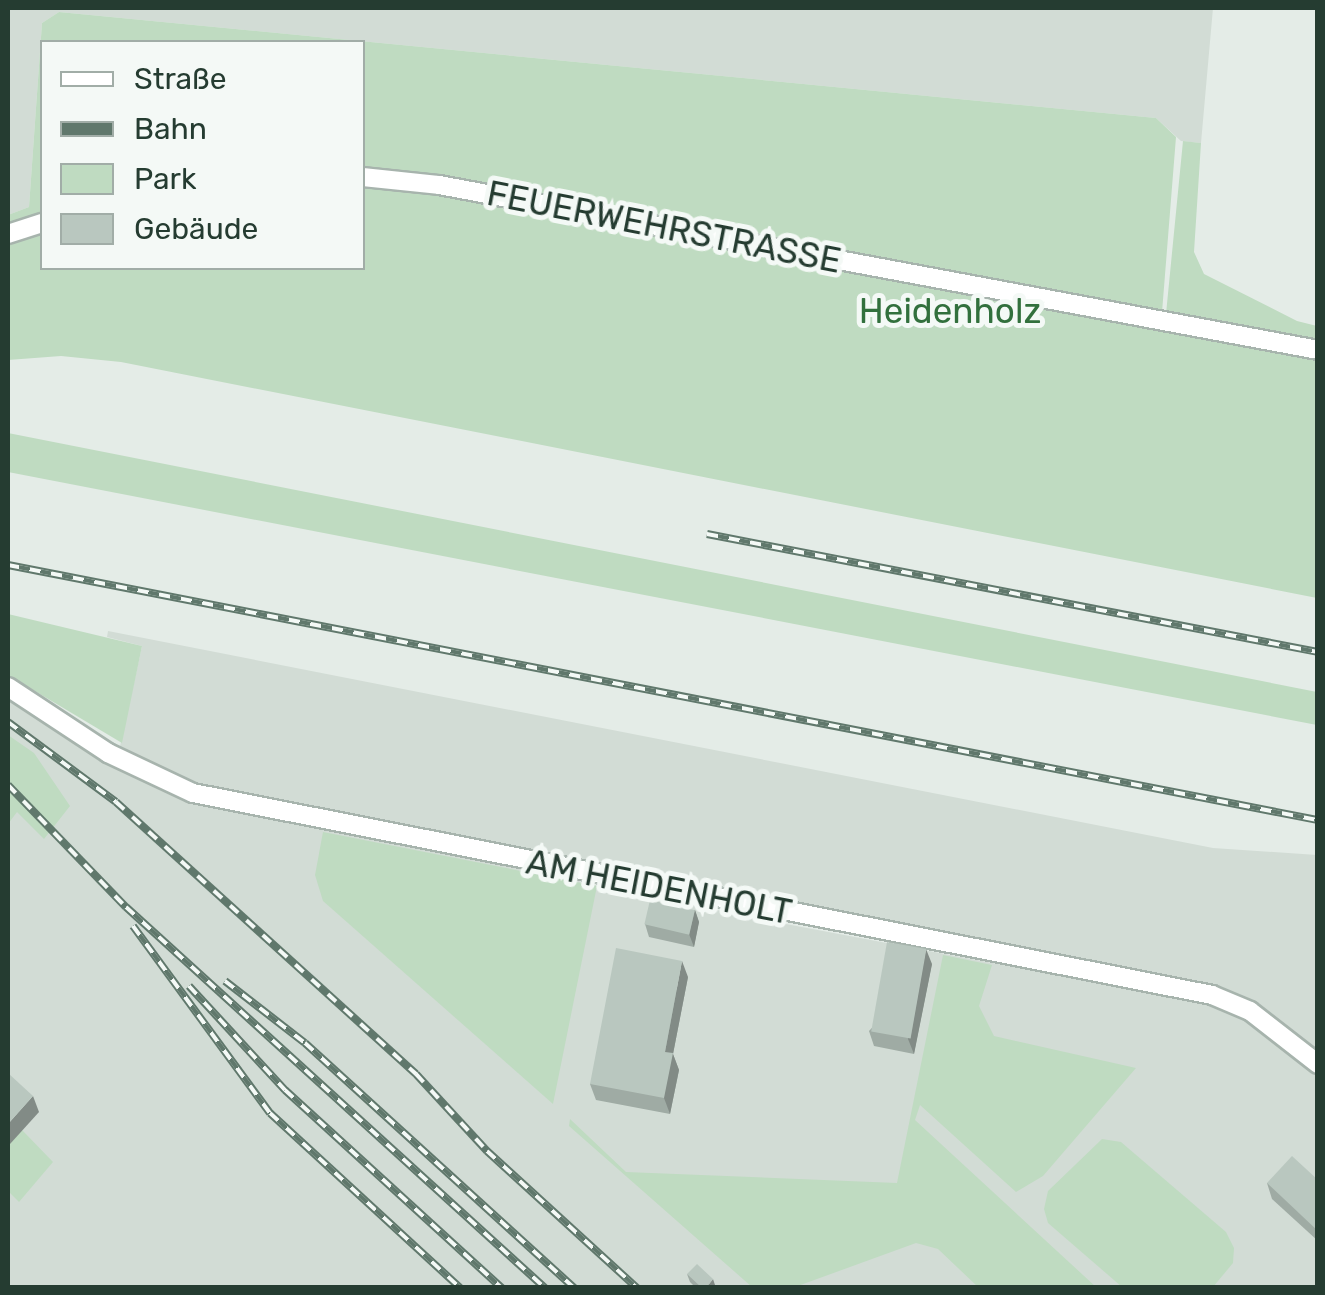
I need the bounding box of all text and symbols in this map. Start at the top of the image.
legend [40,40,365,270]
text: Straße [134,61,227,97]
text: Bahn [134,111,207,147]
text: Park [134,161,196,197]
street label: FEUERWEHRSTRASSE [483,172,845,282]
text: Gebäude [134,211,258,247]
park label: Heidenholz [859,290,1041,332]
street label: AM HEIDENHOLT [523,841,795,933]

